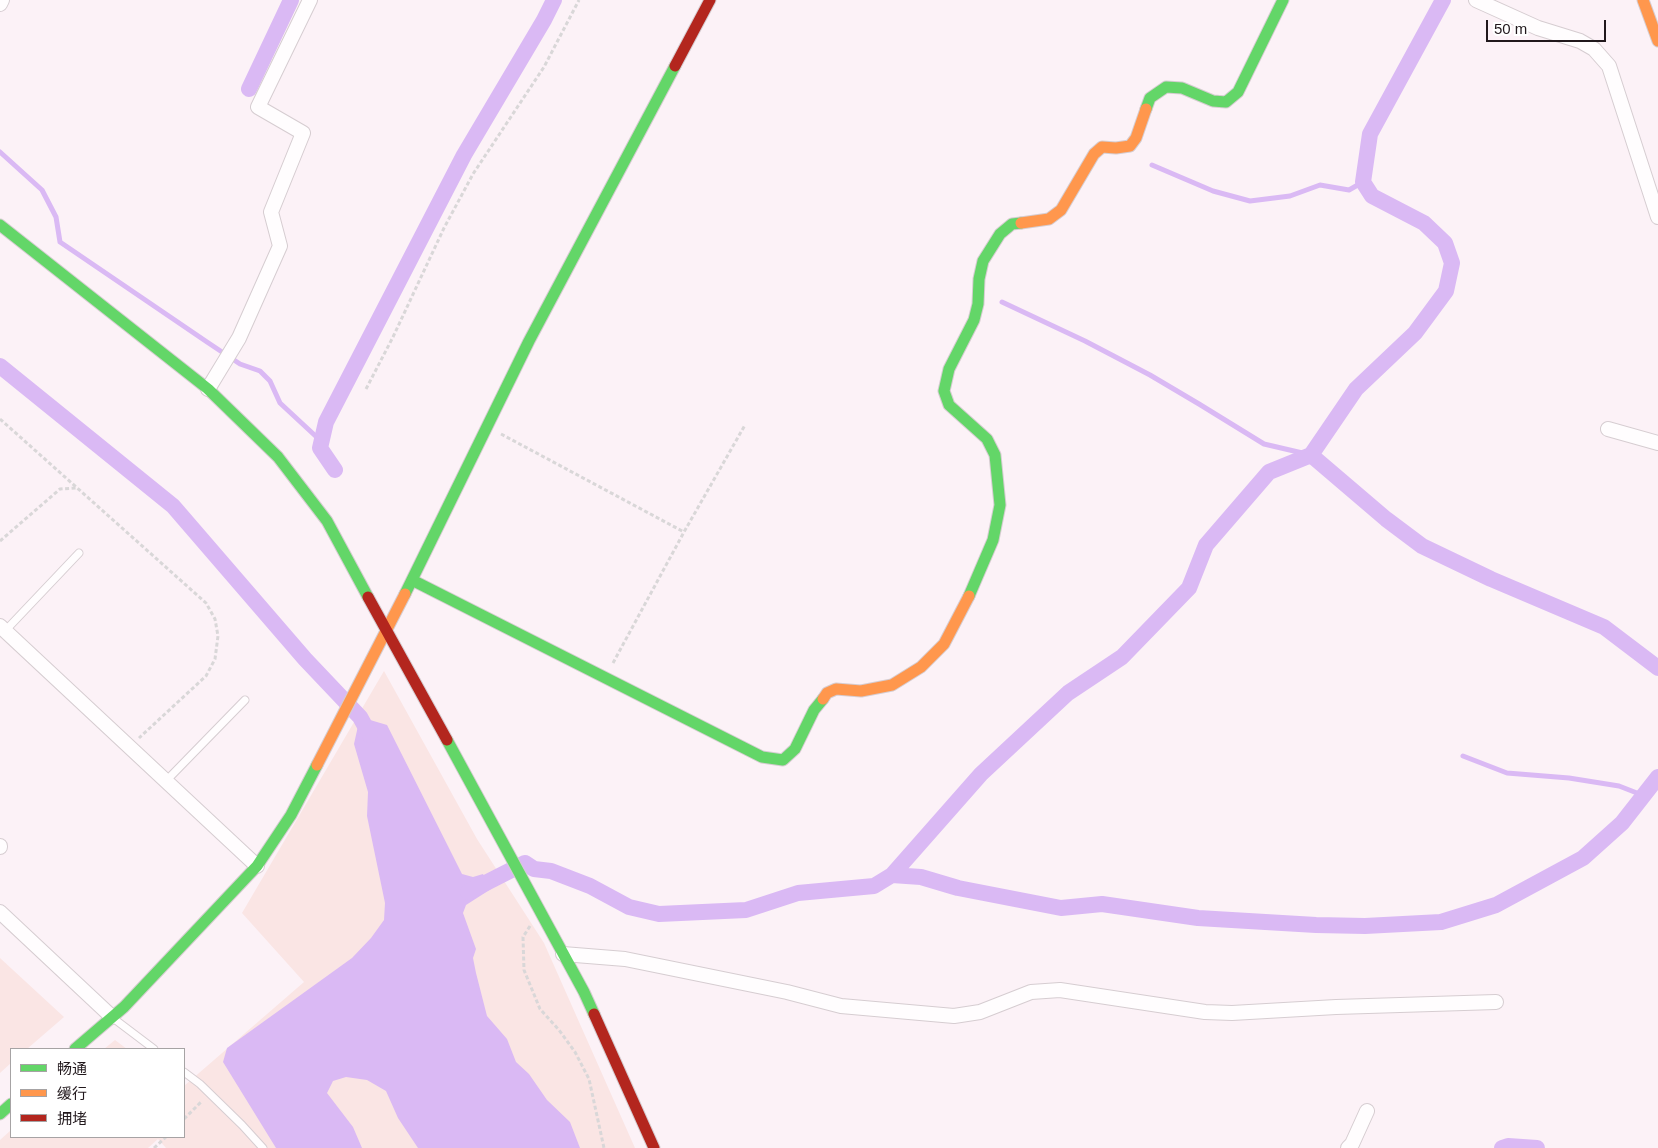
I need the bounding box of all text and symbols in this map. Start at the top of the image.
scale bar [1488,10,1608,42]
text: 50 m [1494,20,1527,37]
legend [10,1048,185,1138]
text: 畅通 [57,1060,87,1077]
text: 缓行 [57,1085,87,1102]
text: 拥堵 [57,1110,87,1127]

